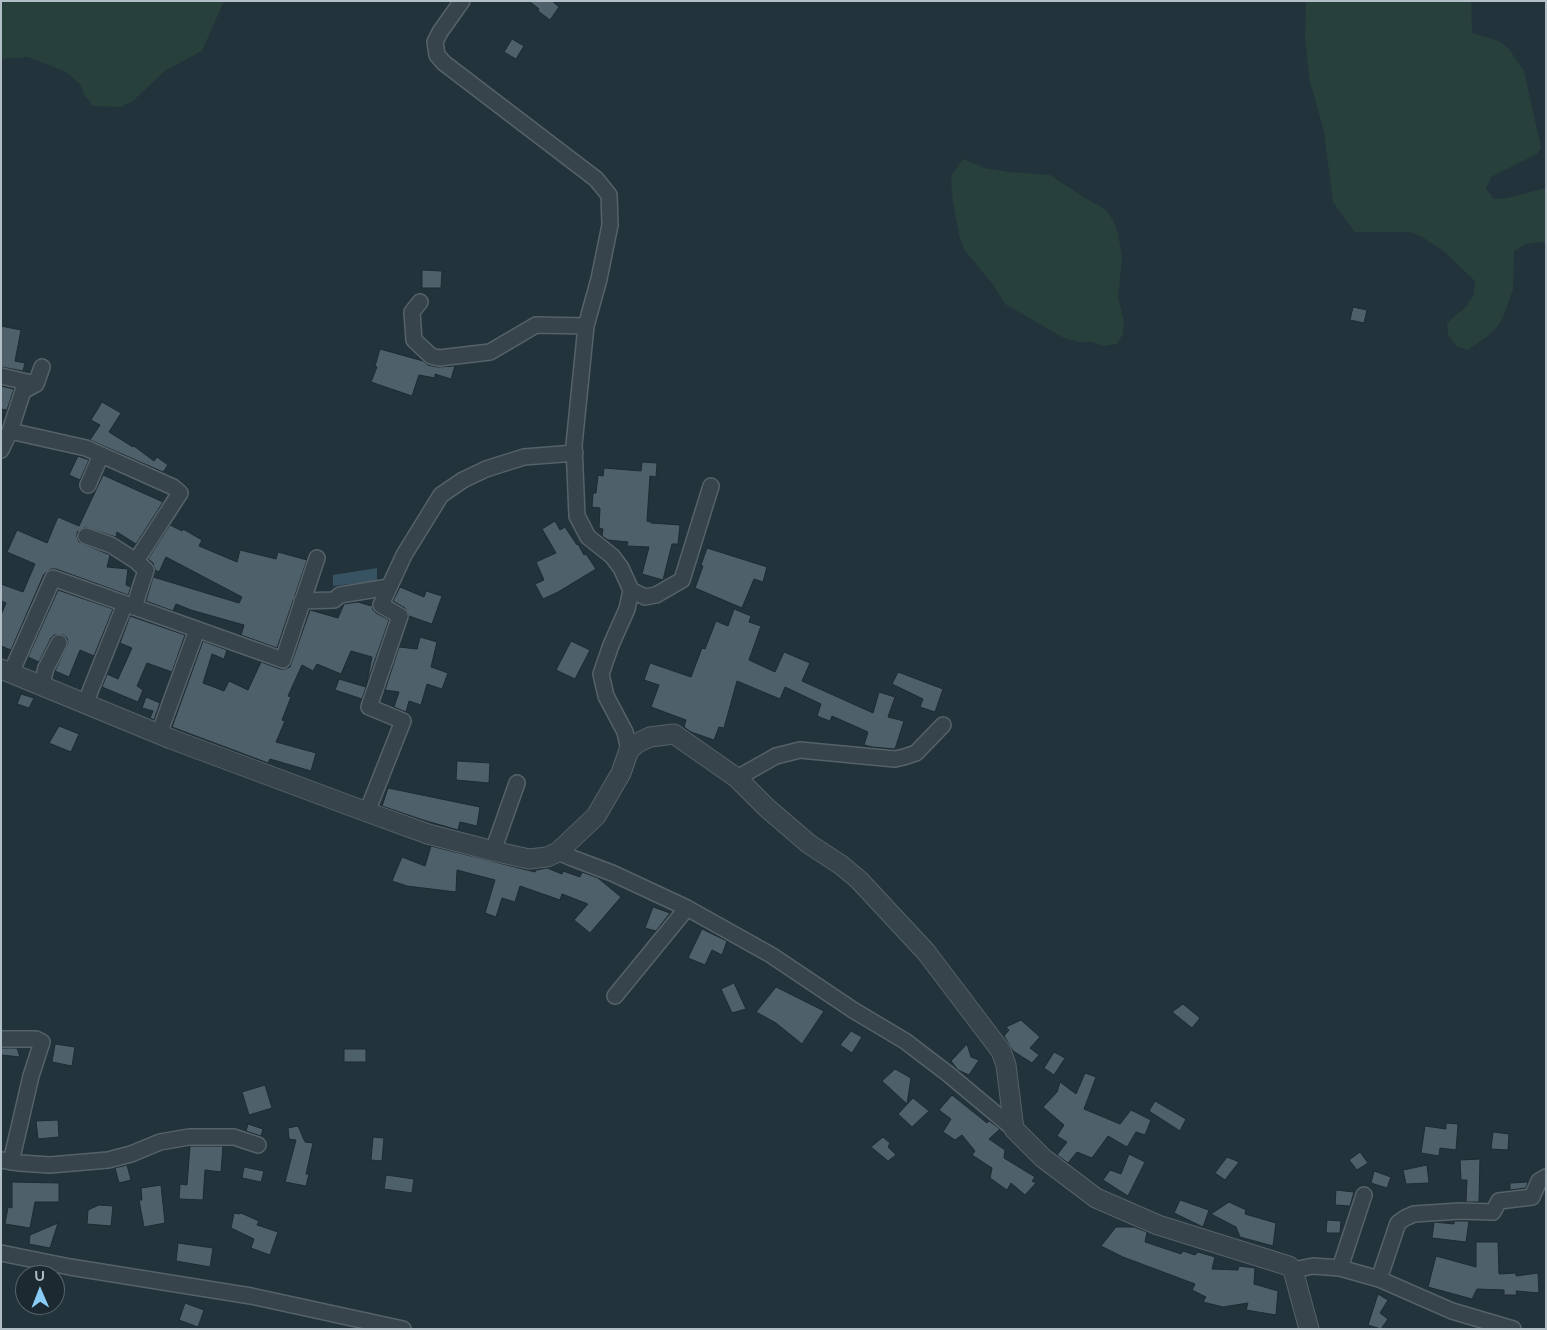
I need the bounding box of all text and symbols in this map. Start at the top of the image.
north arrow [15,1265,65,1315]
text: U [34,1268,45,1284]

